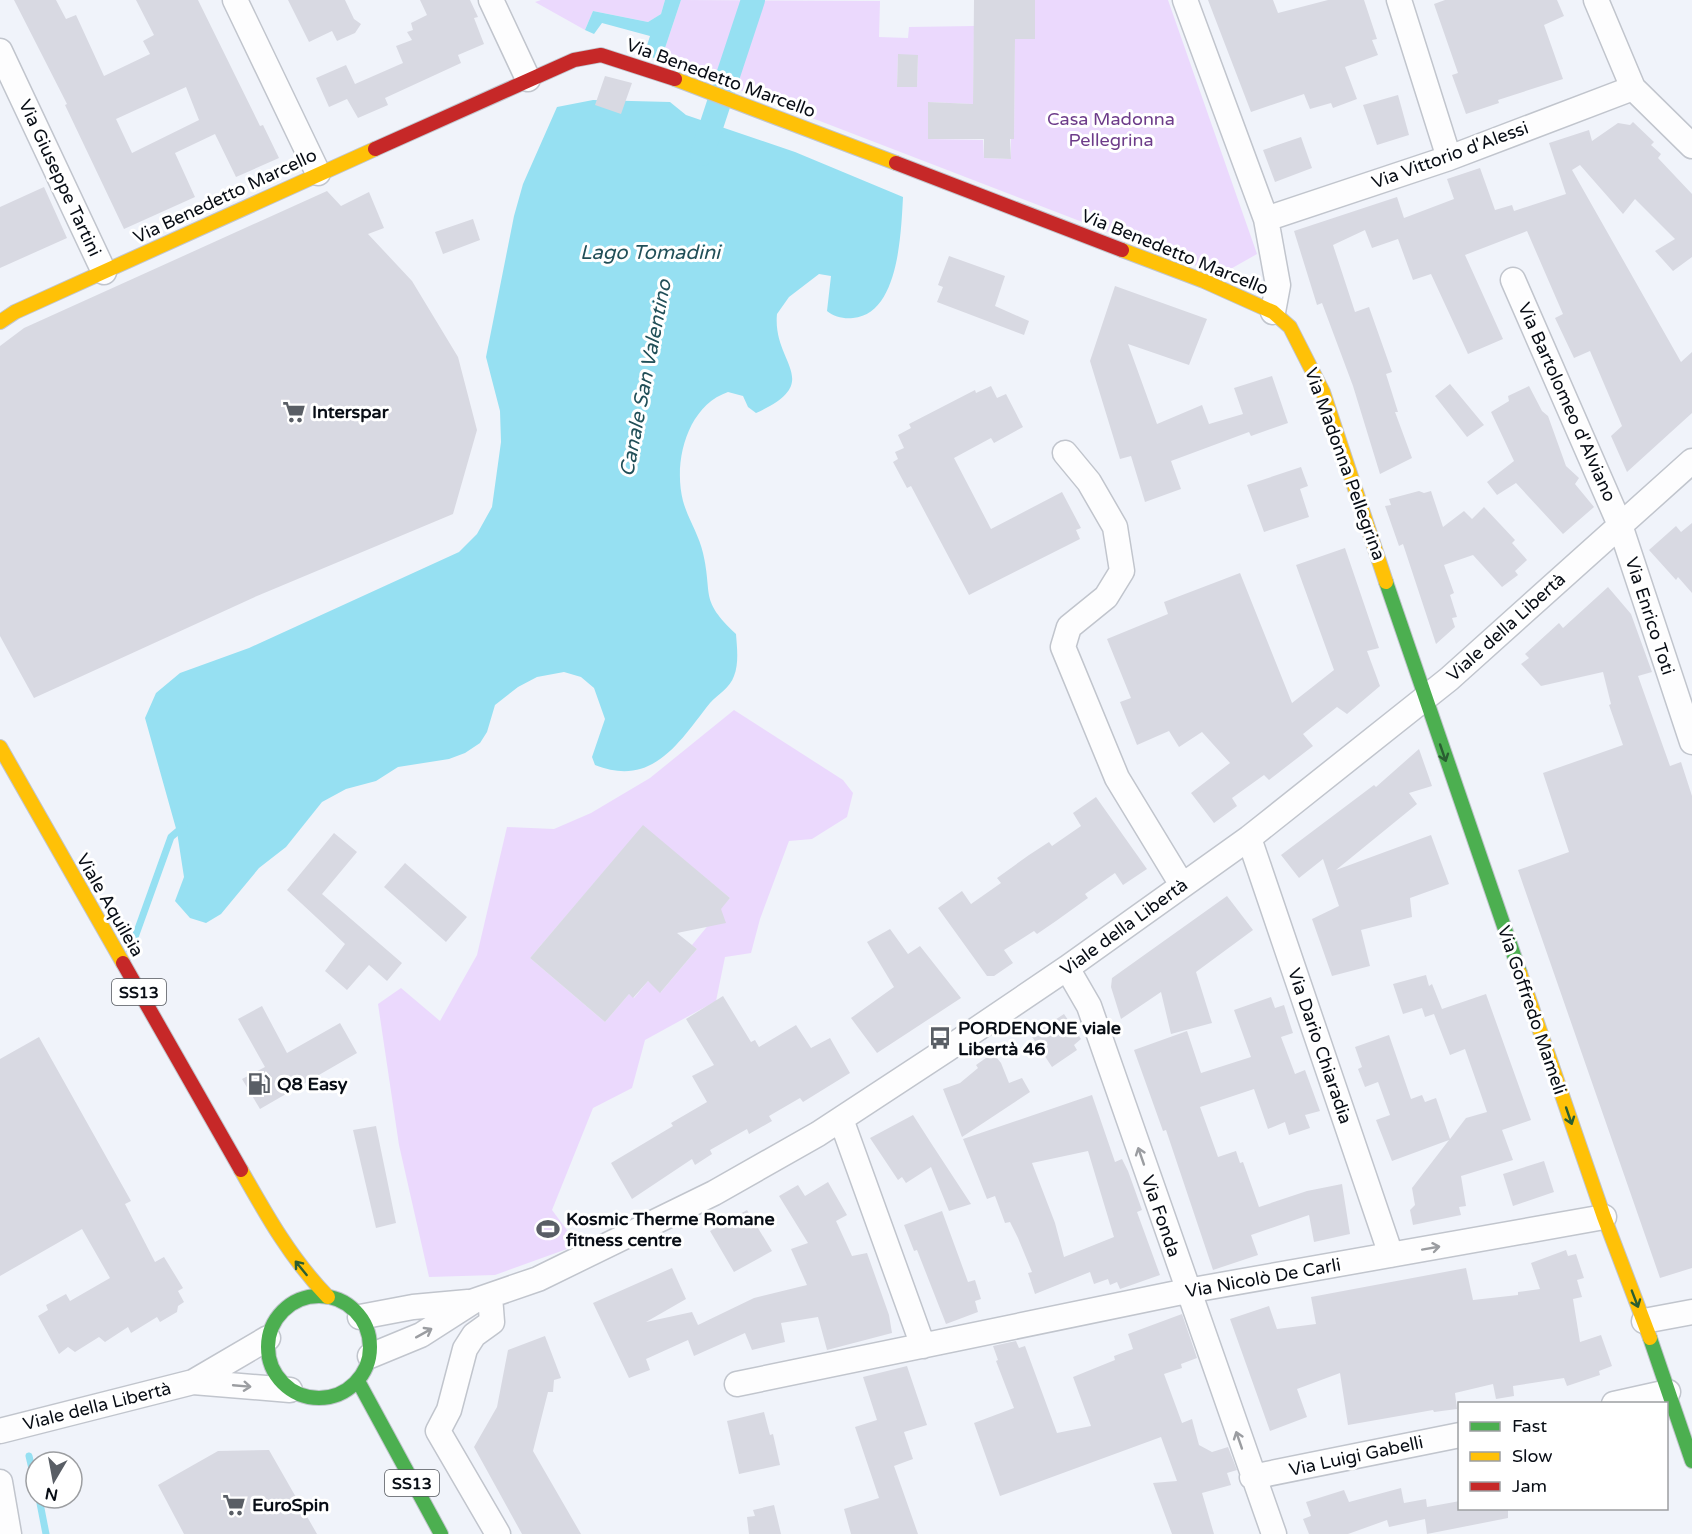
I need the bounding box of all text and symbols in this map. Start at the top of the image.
street label: Via Benedetto Marcello [623,33,819,123]
street label: Via Giuseppe Tartini [14,96,106,260]
park label: Casa Madonna Pellegrina [1047,108,1175,151]
street label: Via Vittorio d'Alessi [1369,116,1531,194]
street label: Via Benedetto Marcello [130,144,320,248]
street label: Via Benedetto Marcello [1078,204,1272,300]
water label: Lago Tomadini [580,241,723,265]
water label: Canale San Valentino [615,277,677,479]
street label: Via Bartolomeo d'Alviano [1513,299,1621,505]
street label: Via Madonna Pellegrina [1300,365,1390,563]
supermarket icon: Interspar [281,399,307,425]
place label: Interspar [312,401,390,423]
street label: Via Enrico Toti [1621,554,1679,678]
street label: Viale della Libertà [1442,568,1570,686]
one-way arrow [1439,743,1450,762]
street label: Viale Aquileia [72,849,148,961]
street label: Viale della Libertà [1056,873,1192,981]
street label: Via Goffredo Mameli [1493,923,1571,1097]
street label: Via Dario Chiaradia [1283,965,1357,1127]
road number: SS13 [112,979,166,1005]
place label: PORDENONE viale Libertà 46 [958,1017,1121,1060]
bus stop icon: PORDENONE viale Libertà 46 [927,1025,953,1051]
fuel station icon: Q8 Easy [246,1071,272,1097]
place label: Q8 Easy [277,1073,348,1095]
one-way arrow [1564,1106,1575,1125]
one-way arrow [1134,1147,1145,1166]
street label: Via Fonda [1137,1172,1185,1260]
place label: Kosmic Therme Romane fitness centre [566,1208,775,1251]
sports icon: Kosmic Therme Romane fitness centre [535,1216,561,1242]
one-way arrow [1421,1242,1440,1253]
street label: Via Nicolò De Carli [1184,1253,1342,1303]
one-way arrow [295,1260,308,1276]
one-way arrow [1630,1289,1641,1308]
one-way arrow [415,1326,432,1338]
street label: Viale della Libertà [21,1377,173,1435]
one-way arrow [231,1381,251,1392]
legend [1458,1402,1668,1510]
text: Fast [1512,1415,1547,1437]
one-way arrow [1232,1431,1243,1450]
street label: Via Luigi Gabelli [1287,1431,1425,1481]
text: Slow [1512,1445,1553,1467]
north arrow [24,1450,84,1510]
road number: SS13 [385,1470,439,1496]
text: Jam [1512,1475,1547,1497]
text: N [44,1483,60,1505]
supermarket icon: EuroSpin [221,1492,247,1518]
place label: EuroSpin [252,1494,329,1516]

